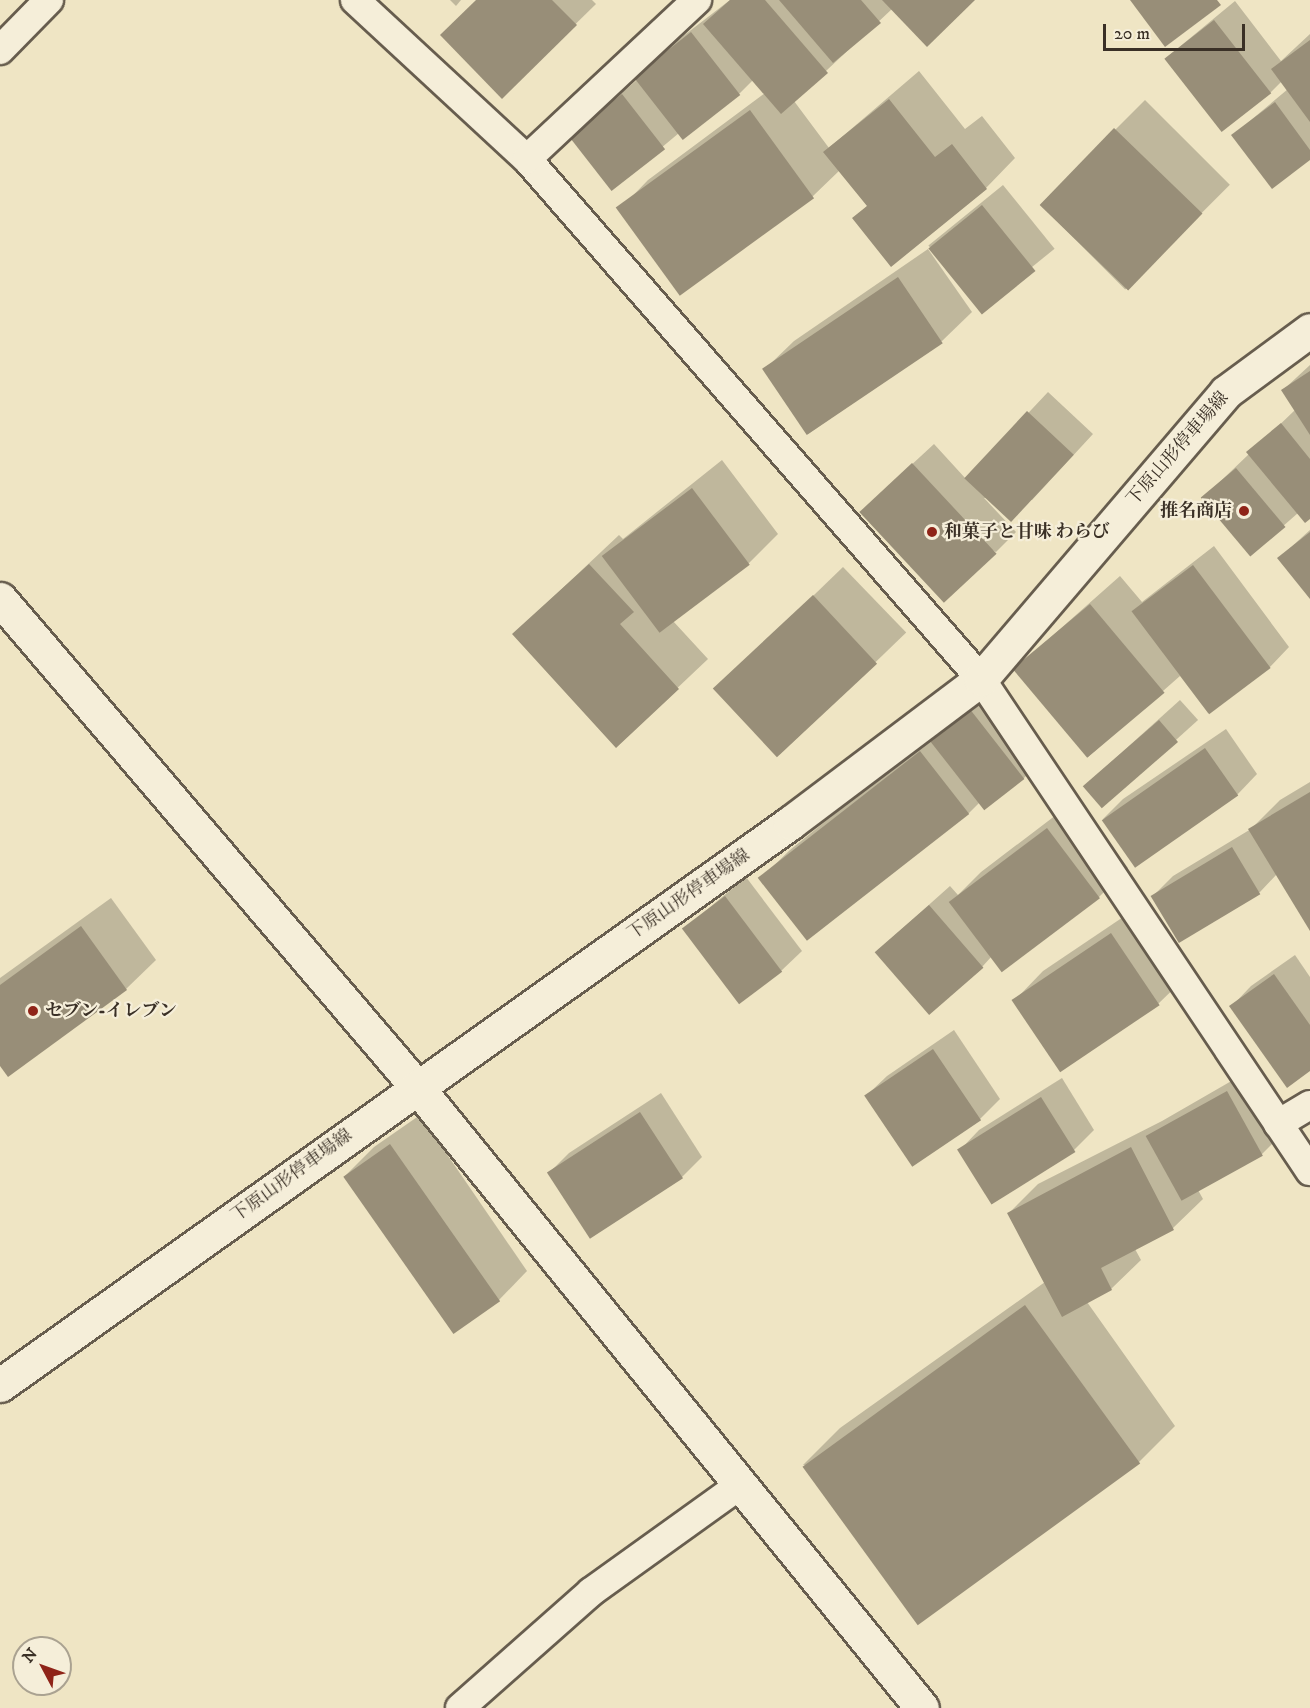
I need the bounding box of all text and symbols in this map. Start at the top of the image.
scale bar [1106,12,1248,50]
text: 20 m [1114,23,1150,45]
street label: 下原山形停車場線 [1123,388,1233,510]
place label: 推名商店 [1160,500,1232,522]
marker: 推名商店 [1237,504,1251,518]
place label: 和菓子と甘味 わらび [944,521,1110,543]
marker: 和菓子と甘味 わらび [925,525,939,539]
street label: 下原山形停車場線 [624,845,754,945]
place label: セブン-イレブン [45,1000,178,1022]
marker: セブン-イレブン [26,1004,40,1018]
street label: 下原山形停車場線 [227,1125,357,1227]
north arrow [12,1636,72,1696]
text: N [18,1644,42,1667]

